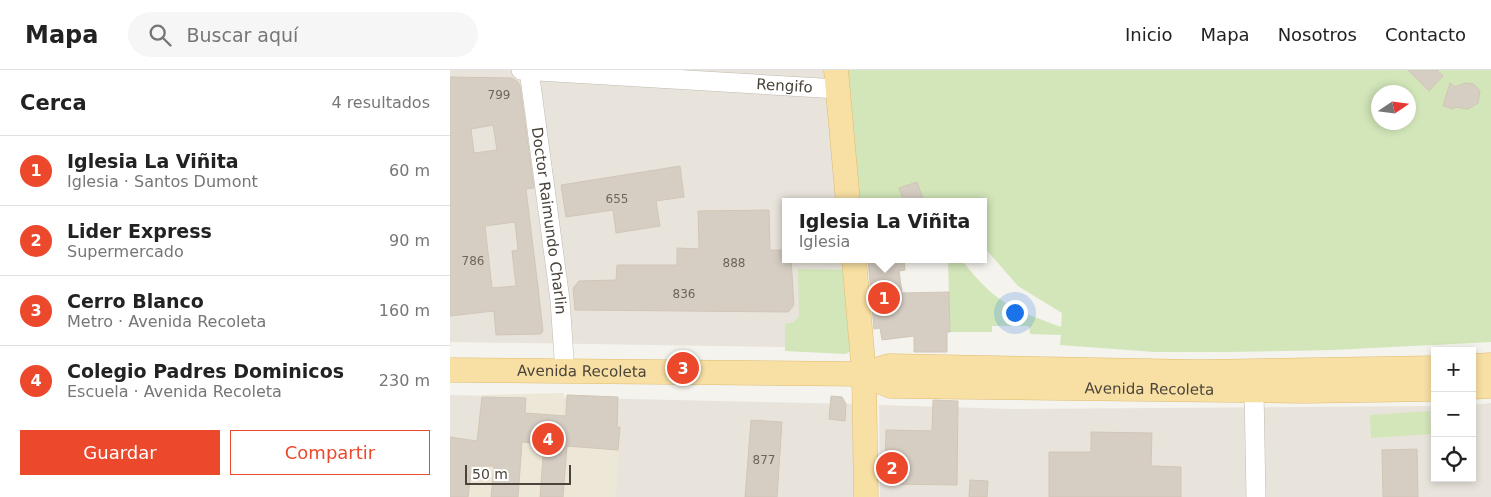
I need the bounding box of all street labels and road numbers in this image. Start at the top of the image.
street label: Rengifo [756,75,813,96]
street label: Doctor Raimundo Charlin [528,126,570,315]
street label: Avenida Recoleta [517,362,647,381]
street label: Avenida Recoleta [1084,379,1214,399]

